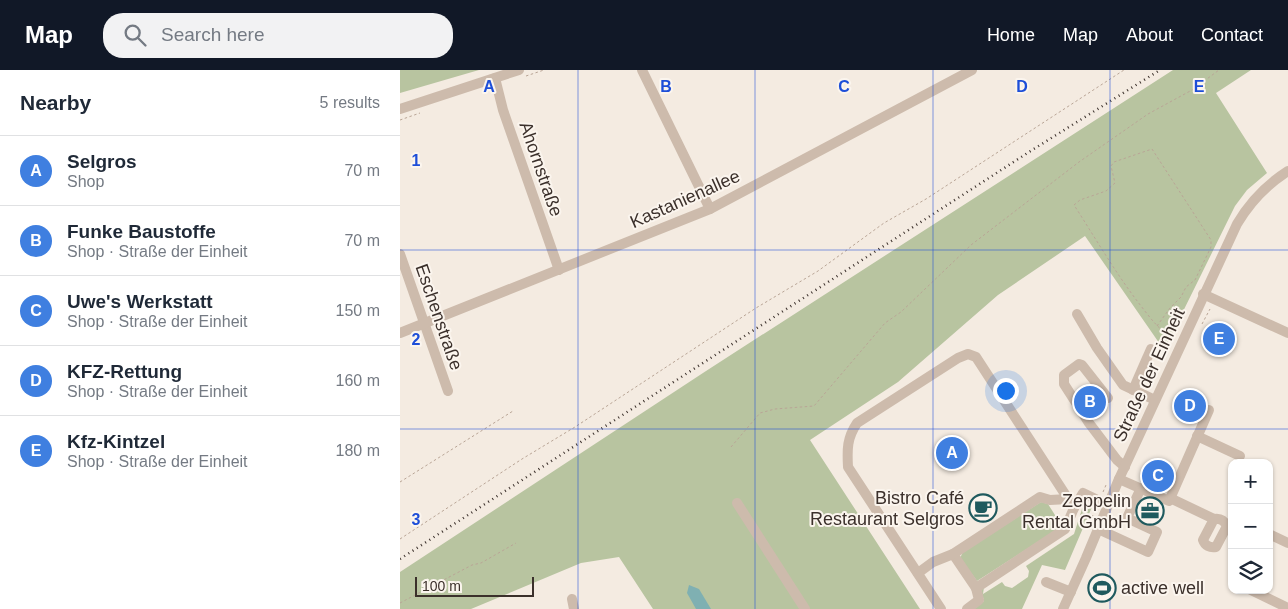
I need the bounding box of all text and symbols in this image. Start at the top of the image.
search box [103,13,453,58]
text: Map [25,21,73,48]
icon: search [121,21,149,49]
text: Search here [161,24,265,45]
text: Home [987,25,1035,45]
text: Map [1063,25,1098,45]
text: About [1126,25,1173,45]
text: Contact [1201,25,1263,45]
text: A [483,78,495,95]
text: B [660,78,672,95]
text: C [838,78,850,95]
text: D [1016,78,1028,95]
text: E [1194,78,1205,95]
text: Nearby [20,91,91,114]
text: 5 results [320,94,380,111]
street label: Ahornstraße [515,119,567,219]
text: Selgros [67,151,137,172]
text: 1 [412,152,421,169]
text: A [30,162,42,179]
text: 70 m [344,162,380,179]
street label: Kastanienallee [627,166,743,232]
text: Shop [67,173,104,190]
text: Funke Baustoffe [67,221,216,242]
text: B [30,232,42,249]
text: 70 m [344,232,380,249]
text: Shop · Straße der Einheit [67,243,248,260]
street label: Eschenstraße [411,261,467,373]
text: Uwe's Werkstatt [67,291,213,312]
text: C [30,302,42,319]
text: 150 m [336,302,380,319]
street label: Straße der Einheit [1109,305,1189,445]
text: Shop · Straße der Einheit [67,313,248,330]
pin: E [1203,320,1235,358]
text: 2 [412,331,421,348]
text: KFZ-Rettung [67,361,182,382]
text: D [30,372,42,389]
text: 160 m [336,372,380,389]
your location [993,378,1019,404]
text: Shop · Straße der Einheit [67,383,248,400]
pin: B [1074,383,1106,421]
pin: D [1174,387,1206,425]
text: Kfz-Kintzel [67,431,165,452]
pin: A [936,434,968,472]
text: E [31,442,41,459]
text: 180 m [336,442,380,459]
text: Shop · Straße der Einheit [67,453,248,470]
pin: C [1142,457,1174,495]
map controls [1228,459,1273,594]
button: + [1228,459,1273,504]
place label: Bistro Café Restaurant Selgros [810,488,964,529]
place label: Zeppelin Rental GmbH [1022,491,1131,532]
cafe icon: Bistro Café Restaurant Selgros [968,493,998,523]
office icon: Zeppelin Rental GmbH [1135,496,1165,526]
button: − [1228,504,1273,549]
text: 3 [412,511,421,528]
button: layers [1228,549,1273,594]
sports icon: active well [1087,573,1117,603]
scale bar [415,574,534,597]
text: 100 m [422,578,461,594]
place label: active well [1121,578,1204,598]

